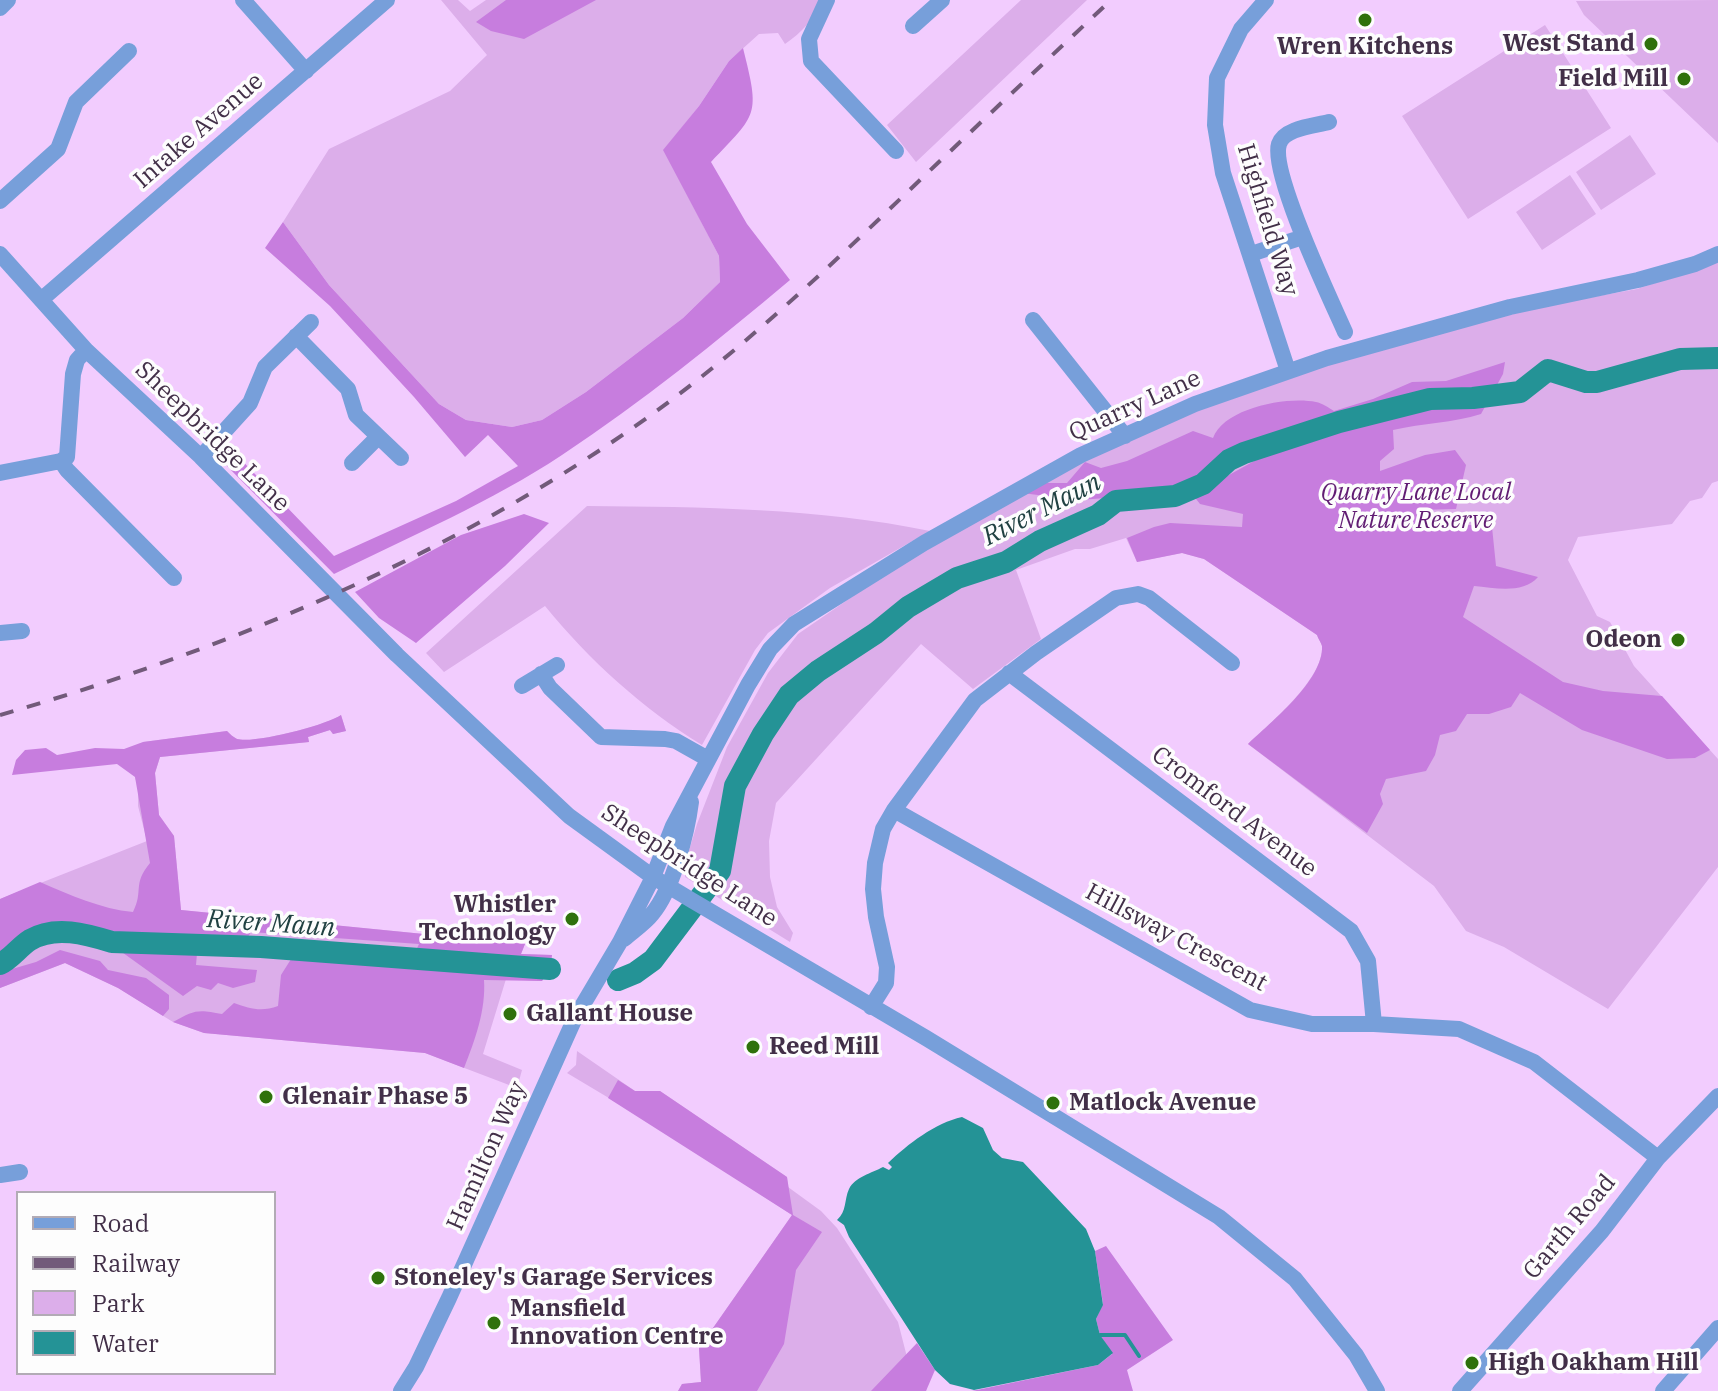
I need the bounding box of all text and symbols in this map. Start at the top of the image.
marker: Wren Kitchens [1356,11,1374,29]
place label: West Stand [1502,30,1635,58]
place label: Wren Kitchens [1277,33,1453,61]
marker: West Stand [1642,35,1660,53]
place label: Field Mill [1558,65,1668,93]
street label: Intake Avenue [129,67,269,195]
marker: Field Mill [1675,70,1693,88]
street label: Highfield Way [1230,141,1304,299]
street label: Sheepbridge Lane [129,356,295,518]
street label: Quarry Lane [1065,364,1205,448]
water label: River Maun [978,467,1106,553]
park label: Quarry Lane Local Nature Reserve [1321,479,1511,535]
place label: Odeon [1585,626,1662,654]
marker: Odeon [1669,631,1687,649]
street label: Cromford Avenue [1146,741,1322,883]
street label: Sheepbridge Lane [596,798,782,934]
street label: Hillsway Crescent [1080,878,1272,998]
place label: Whistler Technology [418,891,556,947]
water label: River Maun [206,904,336,944]
marker: Whistler Technology [563,910,581,928]
place label: Gallant House [526,1000,693,1028]
marker: Gallant House [501,1005,519,1023]
place label: Reed Mill [769,1033,879,1061]
marker: Reed Mill [744,1038,762,1056]
street label: Hamilton Way [441,1077,533,1235]
place label: Glenair Phase 5 [282,1083,468,1111]
marker: Glenair Phase 5 [257,1088,275,1106]
place label: Matlock Avenue [1069,1089,1256,1117]
marker: Matlock Avenue [1044,1094,1062,1112]
street label: Garth Road [1518,1169,1622,1285]
legend [16,1191,276,1375]
text: Road [92,1207,149,1239]
text: Railway [92,1247,180,1279]
place label: Stoneley's Garage Services [394,1264,713,1292]
marker: Stoneley's Garage Services [369,1269,387,1287]
text: Park [92,1287,144,1319]
place label: Mansfield Innovation Centre [510,1295,724,1351]
marker: Mansfield Innovation Centre [485,1314,503,1332]
text: Water [92,1327,159,1359]
place label: High Oakham Hill [1488,1349,1699,1377]
marker: High Oakham Hill [1463,1354,1481,1372]

